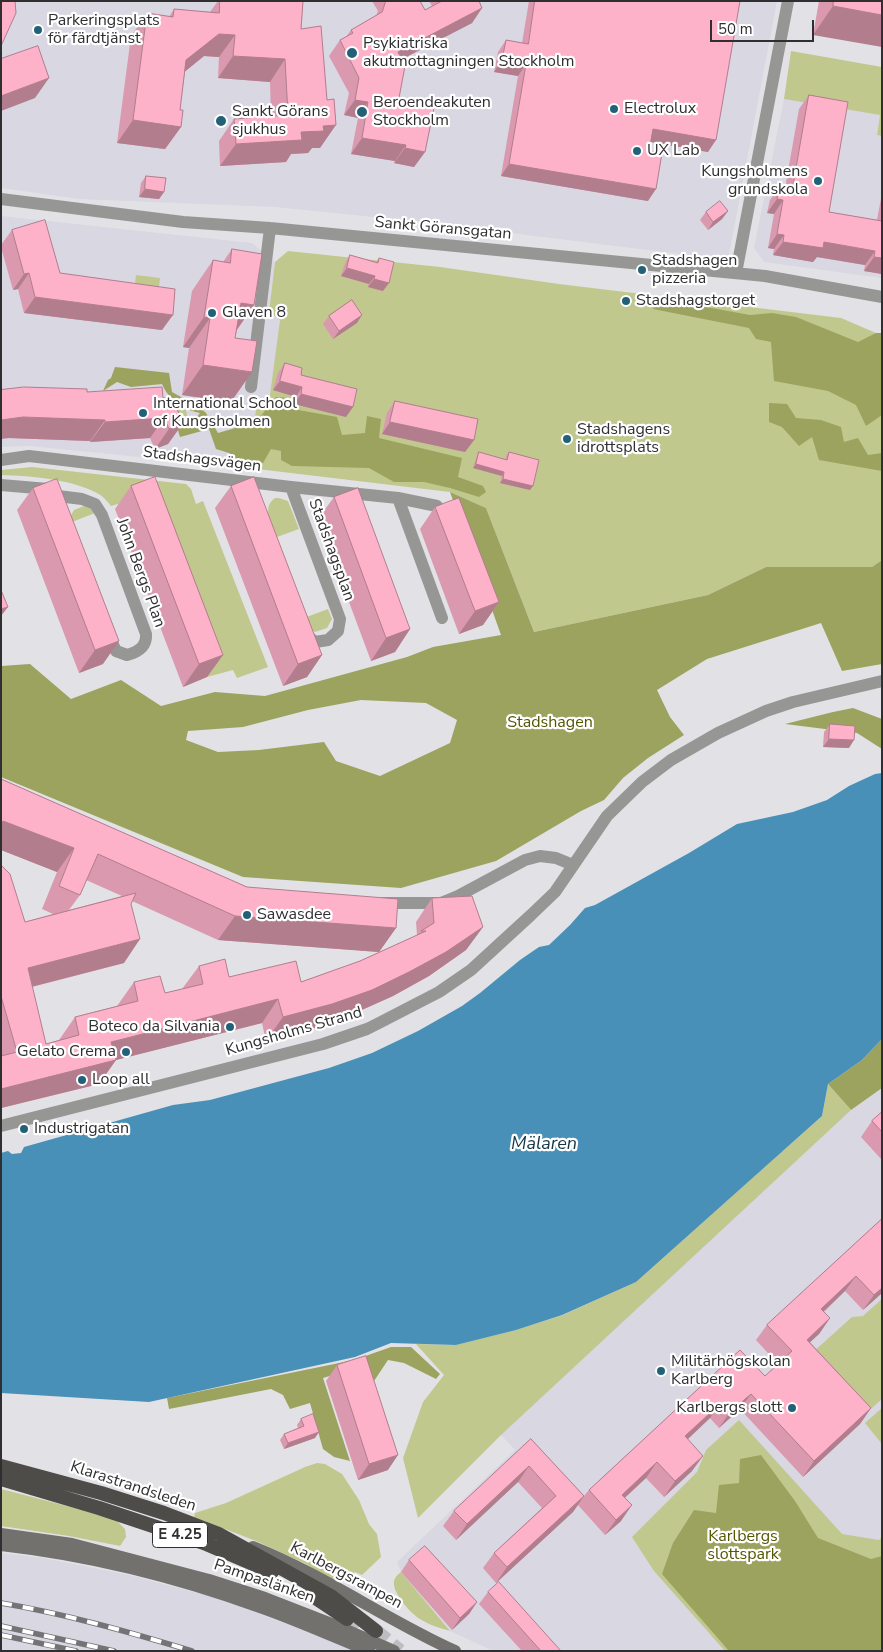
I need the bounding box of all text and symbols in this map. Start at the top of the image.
scale bar [713,10,817,42]
place label: Parkeringsplats för färdtjänst [48,11,160,49]
text: 50 m [718,19,753,39]
marker: Parkeringsplats för färdtjänst [32,24,44,36]
place label: Psykiatriska akutmottagningen Stockholm [363,34,574,72]
marker: Psykiatriska akutmottagningen Stockholm [345,46,359,60]
place label: Beroendeakuten Stockholm [373,93,491,131]
place label: Electrolux [624,99,696,119]
place label: Sankt Görans sjukhus [232,102,328,140]
marker: Electrolux [608,103,620,115]
marker: Beroendeakuten Stockholm [355,105,369,119]
marker: Sankt Görans sjukhus [214,114,228,128]
place label: UX Lab [647,141,700,161]
marker: UX Lab [631,145,643,157]
place label: Kungsholmens grundskola [701,162,808,200]
marker: Kungsholmens grundskola [812,175,824,187]
street label: Sankt Göransgatan [374,213,512,245]
place label: Stadshagen pizzeria [652,251,737,289]
marker: Stadshagen pizzeria [636,264,648,276]
place label: Stadshagstorget [636,291,755,311]
marker: Stadshagstorget [620,295,632,307]
place label: Glaven 8 [222,303,286,323]
marker: Glaven 8 [206,307,218,319]
place label: International School of Kungsholmen [153,394,297,432]
marker: International School of Kungsholmen [137,407,149,419]
place label: Stadshagens idrottsplats [577,420,670,458]
marker: Stadshagens idrottsplats [561,433,573,445]
street label: Stadshagsvägen [142,443,262,477]
street label: Stadshagsplan [304,496,358,604]
street label: John Bergs Plan [111,516,169,630]
park label: Stadshagen [507,713,593,733]
place label: Sawasdee [257,905,331,925]
marker: Sawasdee [241,909,253,921]
street label: Kungsholms Strand [224,1003,364,1061]
place label: Boteco da Silvania [88,1017,220,1037]
marker: Boteco da Silvania [224,1021,236,1033]
place label: Gelato Crema [17,1042,116,1062]
marker: Gelato Crema [120,1046,132,1058]
place label: Loop all [92,1070,150,1090]
marker: Loop all [76,1074,88,1086]
place label: Industrigatan [34,1119,129,1139]
marker: Industrigatan [18,1123,30,1135]
water label: Mälaren [511,1134,577,1156]
place label: Militärhögskolan Karlberg [671,1352,791,1390]
marker: Militärhögskolan Karlberg [655,1365,667,1377]
place label: Karlbergs slott [676,1398,782,1418]
marker: Karlbergs slott [786,1402,798,1414]
street label: Klarastrandsleden [68,1458,198,1516]
road number: E 4.25 [152,1522,208,1548]
park label: Karlbergs slottspark [707,1527,779,1565]
street label: Karlbergsrampen [287,1538,405,1614]
street label: Pampaslänken [211,1556,317,1608]

